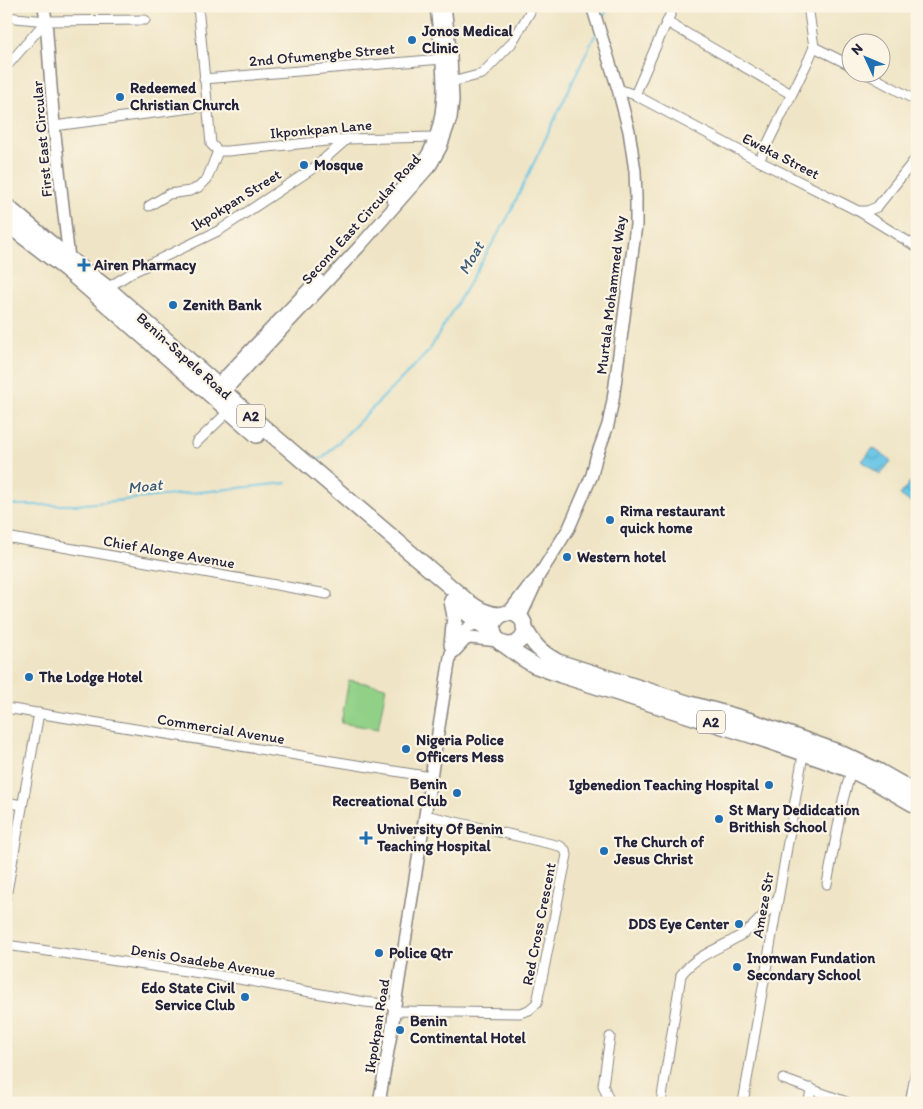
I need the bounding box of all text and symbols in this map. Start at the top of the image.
place label: Jonos Medical Clinic [421,22,514,57]
north arrow [840,32,890,82]
marker: Jonos Medical Clinic [406,34,418,46]
street label: 2nd Ofumengbe Street [248,40,396,70]
text: N [848,40,866,59]
place label: Redeemed Christian Church [130,79,240,114]
street label: First East Circular [28,80,56,198]
marker: Redeemed Christian Church [114,91,126,103]
street label: Ikponkpan Lane [269,116,373,142]
street label: Eweka Street [740,129,823,183]
street label: Second East Circular Road [297,149,425,288]
place label: Mosque [314,156,363,175]
marker: Mosque [298,159,310,171]
street label: Ikpokpan Street [188,165,285,235]
street label: Murtala Mohammed Way [592,214,630,376]
water label: Moat [454,237,489,278]
place label: Airen Pharmacy [93,256,197,275]
marker: Airen Pharmacy [78,259,90,271]
place label: Zenith Bank [183,296,262,314]
marker: Zenith Bank [167,299,179,311]
street label: Benin-Sapele Road [133,309,235,403]
road number: A2 [237,404,265,428]
water label: Moat [127,475,165,497]
place label: Rima restaurant quick home [620,502,725,538]
marker: Rima restaurant quick home [604,514,616,526]
street label: Chief Alonge Avenue [102,532,236,572]
place label: Western hotel [577,548,667,566]
marker: Western hotel [561,551,573,563]
place label: The Lodge Hotel [38,668,143,687]
marker: The Lodge Hotel [23,671,35,683]
street label: Commercial Avenue [156,710,286,748]
road number: A2 [697,710,725,734]
place label: Nigeria Police Officers Mess [416,731,504,766]
marker: Nigeria Police Officers Mess [400,743,412,755]
place label: Benin Recreational Club [332,775,448,810]
place label: Igbenedion Teaching Hospital [569,776,760,795]
marker: Igbenedion Teaching Hospital [763,779,775,791]
marker: Benin Recreational Club [451,787,463,799]
place label: St Mary Dedidcation Brithish School [729,801,861,836]
marker: St Mary Dedidcation Brithish School [713,813,725,825]
place label: University Of Benin Teaching Hospital [376,820,503,856]
marker: University Of Benin Teaching Hospital [359,831,373,845]
place label: The Church of Jesus Christ [613,833,704,868]
marker: The Church of Jesus Christ [598,845,610,857]
street label: Red Cross Crescent [518,861,560,987]
street label: Ameze Str [748,871,778,939]
place label: DDS Eye Center [628,915,730,934]
marker: DDS Eye Center [733,918,745,930]
street label: Denis Osadebe Avenue [129,941,277,981]
place label: Police Qtr [389,944,454,962]
marker: Police Qtr [373,947,385,959]
place label: Inomwan Fundation Secondary School [747,949,876,985]
marker: Inomwan Fundation Secondary School [731,961,743,973]
street label: Ikpokpan Road [361,977,393,1075]
place label: Edo State Civil Service Club [141,979,236,1014]
marker: Edo State Civil Service Club [239,991,251,1003]
place label: Benin Continental Hotel [410,1012,526,1047]
marker: Benin Continental Hotel [394,1024,406,1036]

